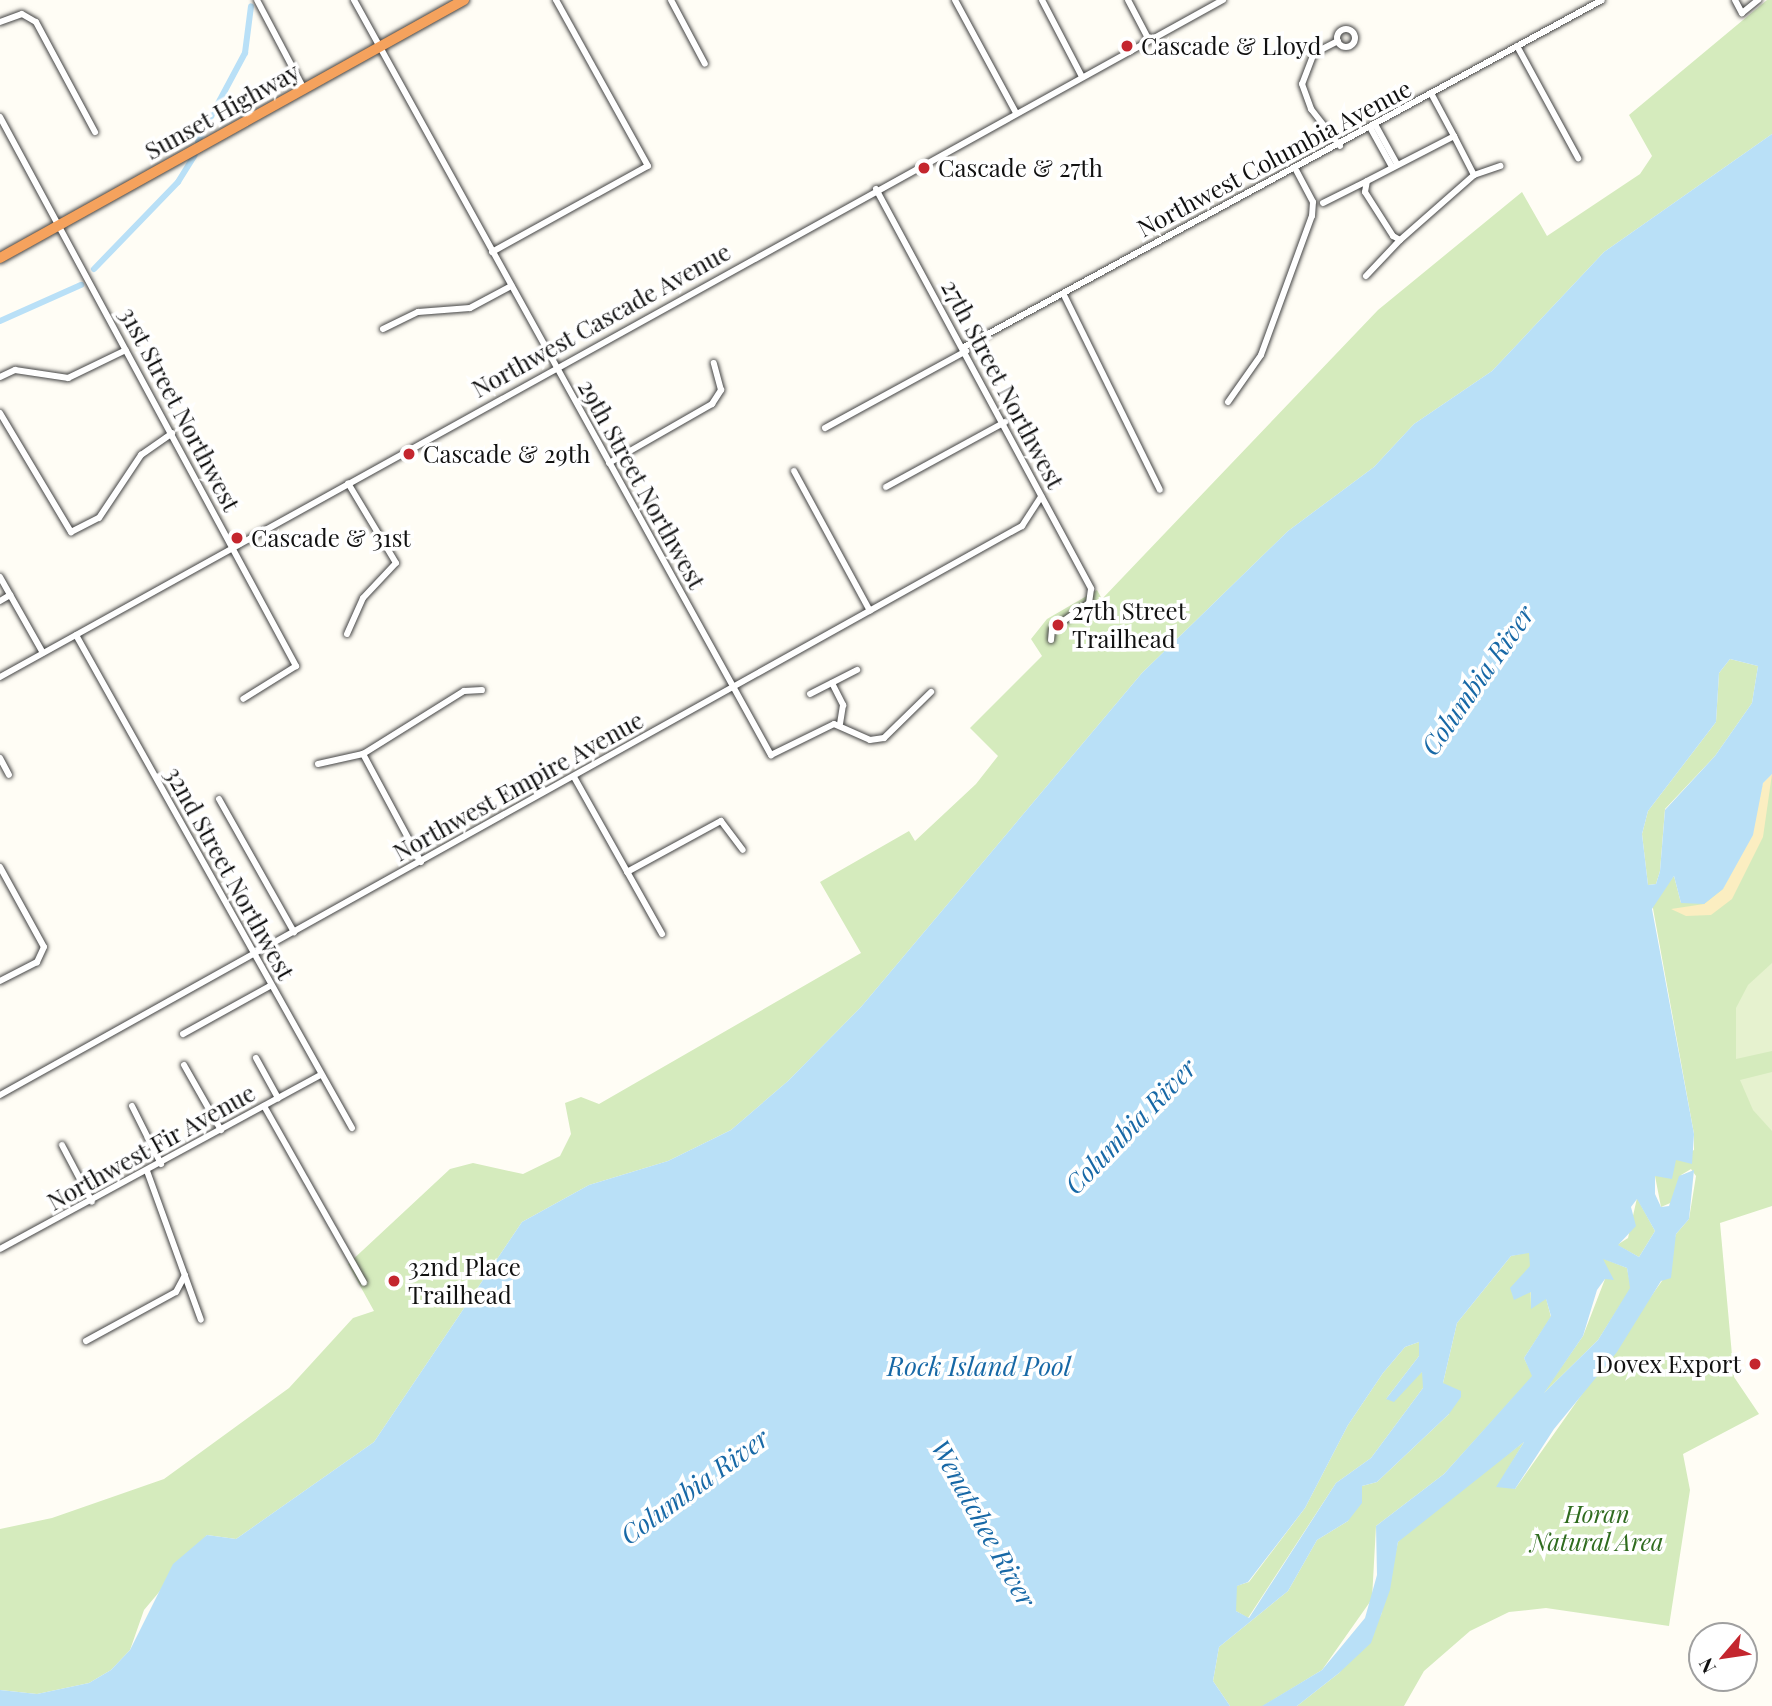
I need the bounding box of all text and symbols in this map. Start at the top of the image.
place label: Cascade & Lloyd [1141,32,1321,60]
marker: Cascade & Lloyd [1119,38,1135,54]
street label: Sunset Highway [140,57,304,165]
street label: Northwest Columbia Avenue [1131,73,1417,243]
place label: Cascade & 27th [938,154,1103,182]
marker: Cascade & 27th [916,160,932,176]
street label: Northwest Cascade Avenue [466,237,736,403]
street label: 27th Street Northwest [936,275,1070,493]
street label: 31st Street Northwest [114,302,246,516]
street label: 29th Street Northwest [572,374,712,594]
place label: Cascade & 29th [423,440,590,468]
marker: Cascade & 29th [401,446,417,462]
place label: Cascade & 31st [251,524,411,552]
marker: Cascade & 31st [229,530,245,546]
place label: 27th Street Trailhead [1072,597,1186,653]
water label: Columbia River [1414,599,1540,761]
marker: 27th Street Trailhead [1050,617,1066,633]
street label: Northwest Empire Avenue [387,705,649,867]
street label: 32nd Street Northwest [159,761,301,985]
water label: Columbia River [1058,1052,1202,1200]
street label: Northwest Fir Avenue [41,1077,261,1217]
place label: 32nd Place Trailhead [408,1253,521,1309]
marker: 32nd Place Trailhead [386,1273,402,1289]
water label: Rock Island Pool [887,1350,1071,1382]
place label: Dovex Export [1596,1350,1741,1378]
marker: Dovex Export [1747,1356,1763,1372]
water label: Columbia River [614,1422,774,1550]
water label: Wenatchee River [925,1434,1043,1612]
park label: Horan Natural Area [1530,1500,1664,1556]
north arrow [1688,1622,1758,1692]
text: N [1692,1654,1721,1679]

